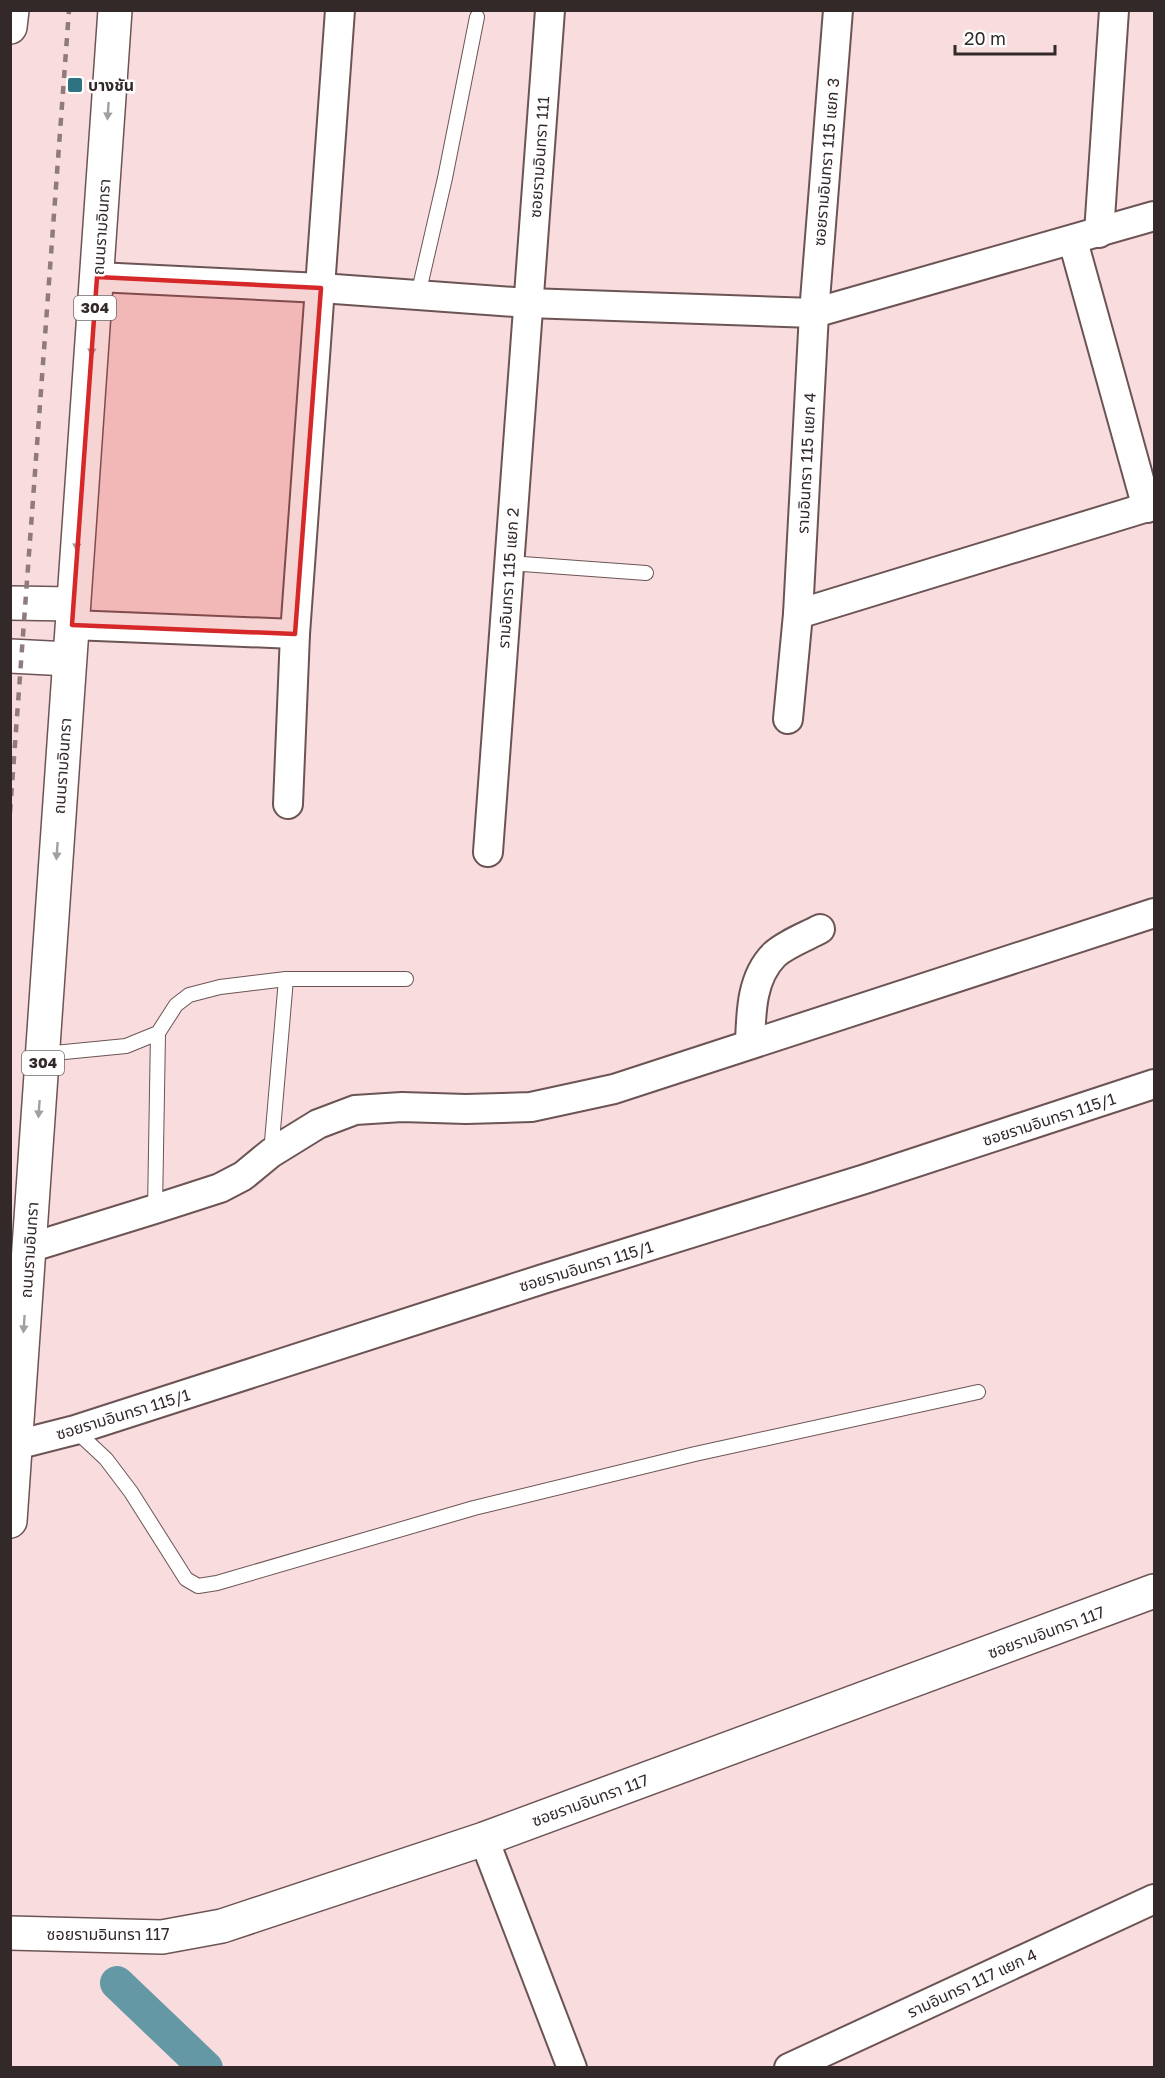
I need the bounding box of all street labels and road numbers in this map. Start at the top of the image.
street label: ซอยรามอินทรา 115 แยก 3 [809,77,843,247]
street label: ซอยรามอินทรา 111 [525,95,553,219]
street label: ถนนรามอินทรา [88,178,114,276]
road number: 304 [74,296,116,320]
street label: รามอินทรา 115 แยก 4 [792,392,820,534]
street label: รามอินทรา 115 แยก 2 [493,507,523,649]
street label: ถนนรามอินทรา [49,717,75,815]
road number: 304 [22,1051,64,1075]
street label: ซอยรามอินทรา 115/1 [980,1088,1118,1150]
street label: ถนนรามอินทรา [16,1201,42,1299]
street label: ซอยรามอินทรา 115/1 [517,1236,656,1296]
street label: ซอยรามอินทรา 115/1 [54,1384,193,1444]
street label: ซอยรามอินทรา 117 [985,1602,1107,1662]
street label: ซอยรามอินทรา 117 [529,1770,651,1830]
street label: ซอยรามอินทรา 117 [47,1924,169,1944]
street label: รามอินทรา 117 แยก 4 [904,1944,1040,2022]

